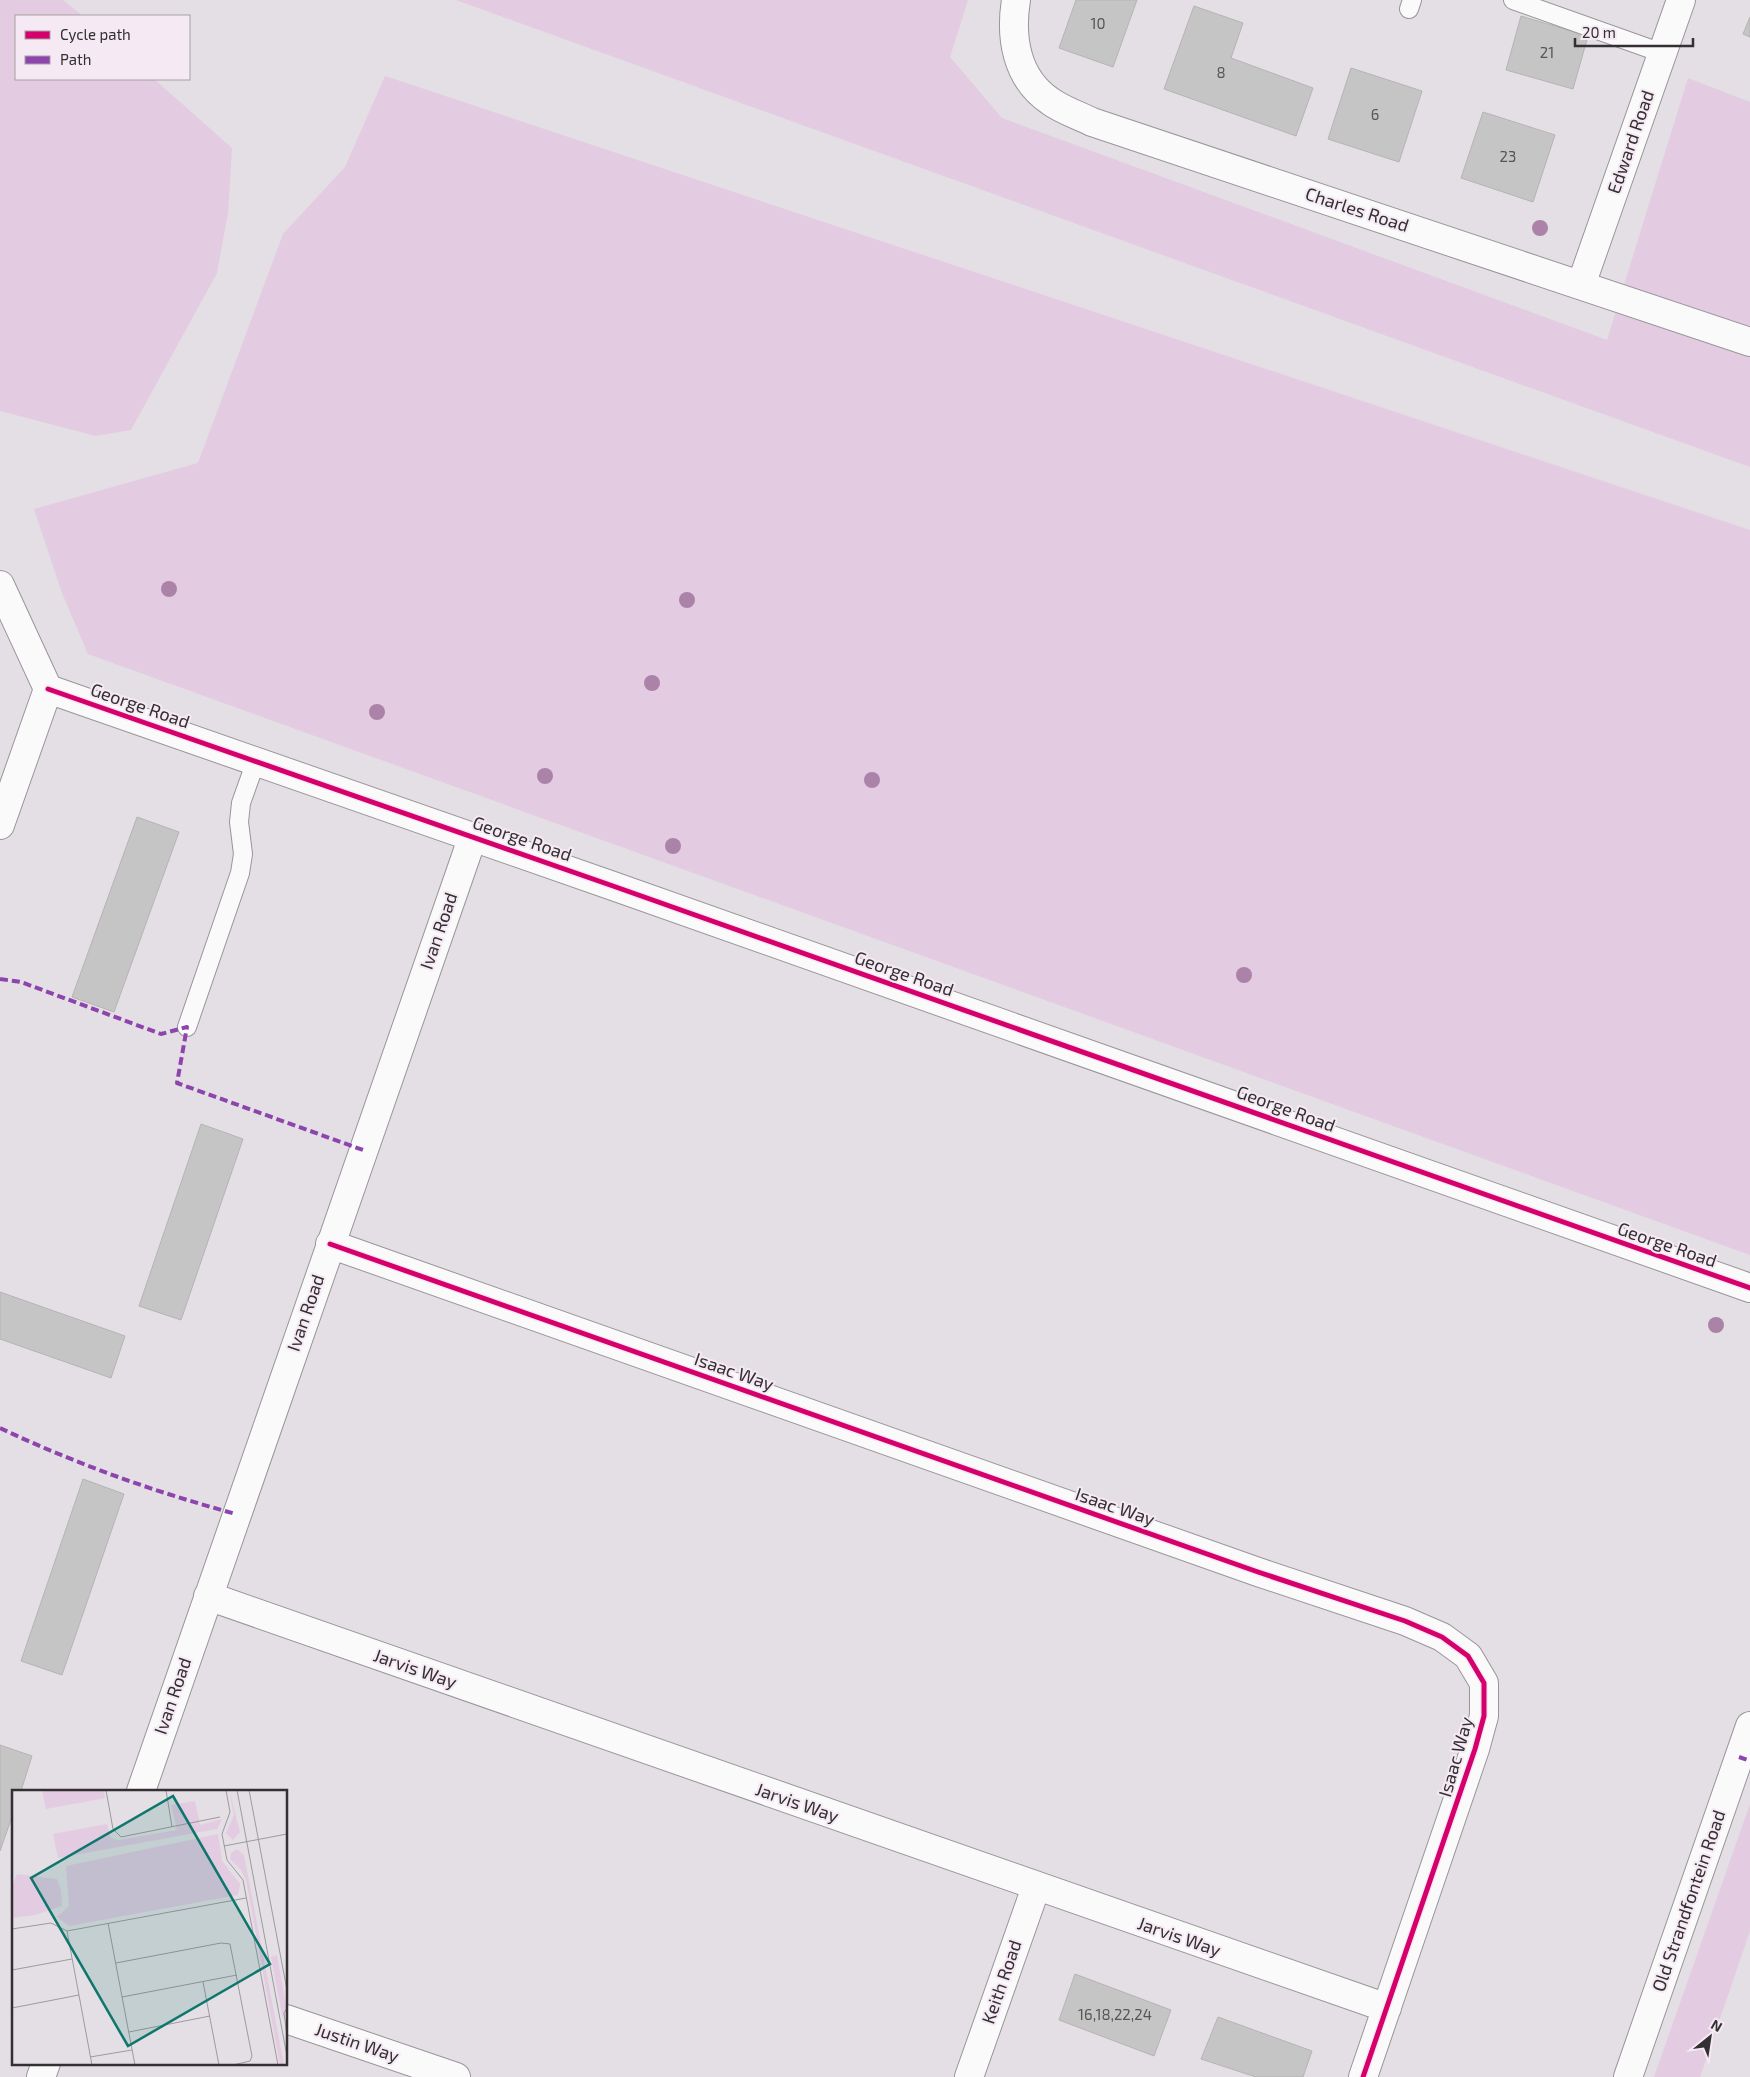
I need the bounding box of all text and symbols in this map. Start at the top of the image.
house number: 10 [1090,14,1106,32]
legend [15,15,190,80]
scale bar [1575,15,1692,47]
text: 20 m [1582,23,1616,41]
text: Cycle path [60,25,131,43]
house number: 21 [1540,43,1554,61]
text: Path [60,50,91,68]
house number: 8 [1216,63,1226,81]
street label: Edward Road [1602,87,1658,196]
house number: 6 [1371,105,1379,123]
house number: 23 [1500,147,1516,165]
street label: Charles Road [1303,182,1412,236]
street label: George Road [88,678,193,732]
street label: George Road [470,811,575,865]
street label: Ivan Road [415,889,461,972]
street label: George Road [852,946,957,1000]
street label: George Road [1234,1080,1339,1136]
street label: George Road [1615,1217,1720,1271]
street label: Ivan Road [282,1271,328,1354]
street label: Isaac Way [692,1347,777,1395]
street label: Isaac Way [1073,1482,1158,1530]
street label: Jarvis Way [371,1644,460,1693]
street label: Ivan Road [149,1654,195,1737]
street label: Isaac Way [1433,1714,1477,1799]
street label: Jarvis Way [753,1778,842,1827]
inset map [12,1790,288,2064]
street label: Old Strandfontein Road [1647,1807,1730,1994]
street label: Jarvis Way [1135,1912,1224,1961]
street label: Keith Road [976,1937,1026,2027]
house number: 16,18,22,24 [1078,2005,1152,2023]
north arrow [1685,2012,1735,2062]
text: N [1708,2015,1725,2035]
street label: Justin Way [312,2017,403,2067]

